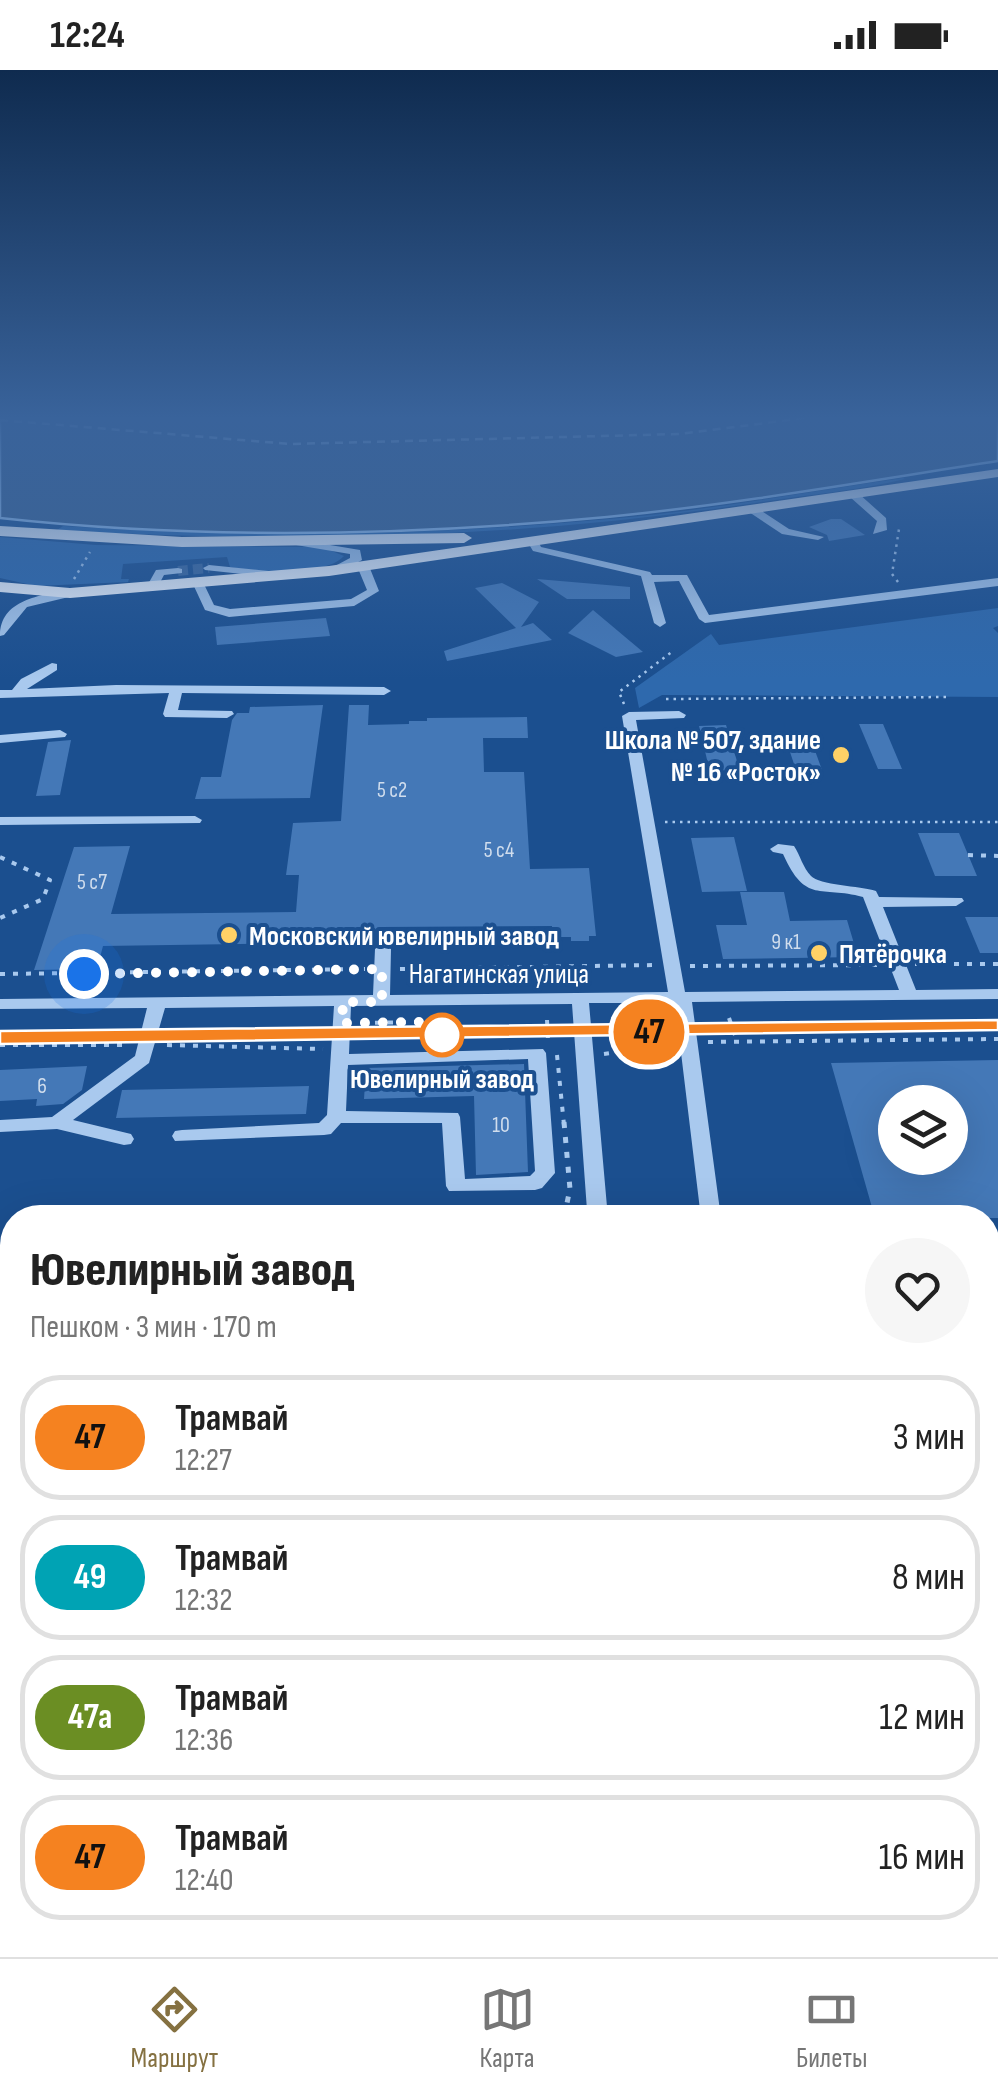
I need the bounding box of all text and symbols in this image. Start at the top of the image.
text: 12:24 [50,13,125,58]
place label: Школа № 507, здание № 16 «Росток» [605,724,821,789]
marker: Школа № 507, здание № 16 «Росток» [830,744,852,766]
house number: 5 с2 [377,777,407,804]
house number: 5 с4 [484,837,514,864]
house number: 5 с7 [77,869,107,896]
place label: Московский ювелирный завод [249,920,559,953]
marker: Московский ювелирный завод [218,924,240,946]
house number: 9 к1 [771,929,801,956]
place label: Пятёрочка [839,938,947,971]
marker: Пятёрочка [808,942,830,964]
your location [59,949,109,999]
street label: Нагатинская улица [409,958,589,991]
line badge: 47 [604,1000,694,1064]
text: 47 [633,1011,665,1054]
marker: Ювелирный завод [421,1014,463,1056]
place label: Ювелирный завод [350,1063,534,1096]
house number: 6 [37,1073,47,1100]
map controls [878,1085,968,1175]
button: layers [878,1085,968,1175]
house number: 10 [492,1112,510,1139]
button: heart [865,1238,970,1343]
text: Ювелирный завод [30,1242,355,1299]
text: Пешком · 3 мин · 170 m [30,1308,277,1347]
text: Трамвай [175,1396,288,1441]
text: 3 мин [893,1415,965,1460]
text: 47 [74,1416,106,1459]
text: 12:27 [175,1441,232,1480]
text: Трамвай [175,1536,288,1581]
text: 8 мин [892,1555,965,1600]
text: 49 [74,1556,106,1599]
text: 12:32 [175,1581,232,1620]
text: Трамвай [175,1676,288,1721]
text: 12 мин [879,1695,965,1740]
text: 47а [68,1696,112,1739]
text: 12:36 [175,1721,233,1760]
text: Трамвай [175,1816,288,1861]
text: 16 мин [879,1835,965,1880]
text: 47 [74,1836,106,1879]
text: 12:40 [175,1861,233,1900]
tab: Маршрут [131,1982,218,2075]
tab: Карта [479,1982,535,2075]
tab: Билеты [796,1982,867,2075]

